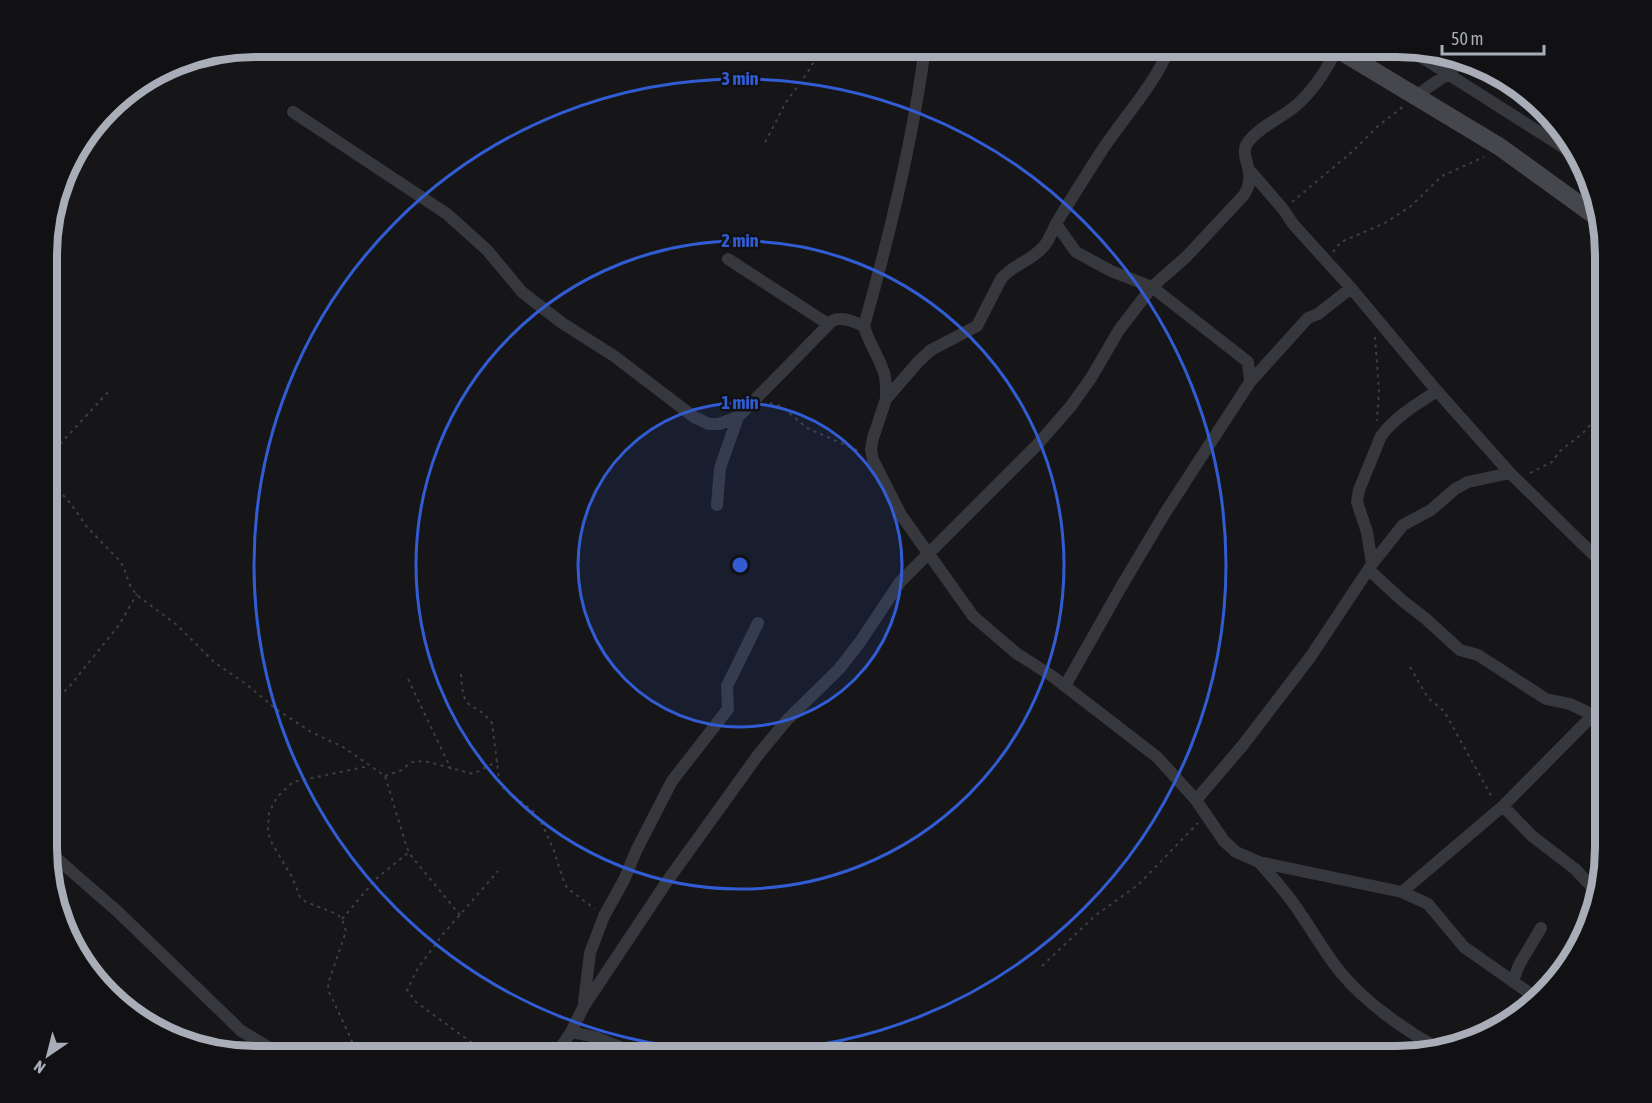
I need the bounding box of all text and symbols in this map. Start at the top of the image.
scale bar [1442,18,1544,56]
text: 50 m [1451,28,1483,49]
text: 3 min [722,68,759,89]
text: 2 min [722,230,759,251]
text: 1 min [722,392,759,413]
centre of rings [730,555,750,575]
north arrow [18,1025,78,1085]
text: N [30,1057,48,1077]

